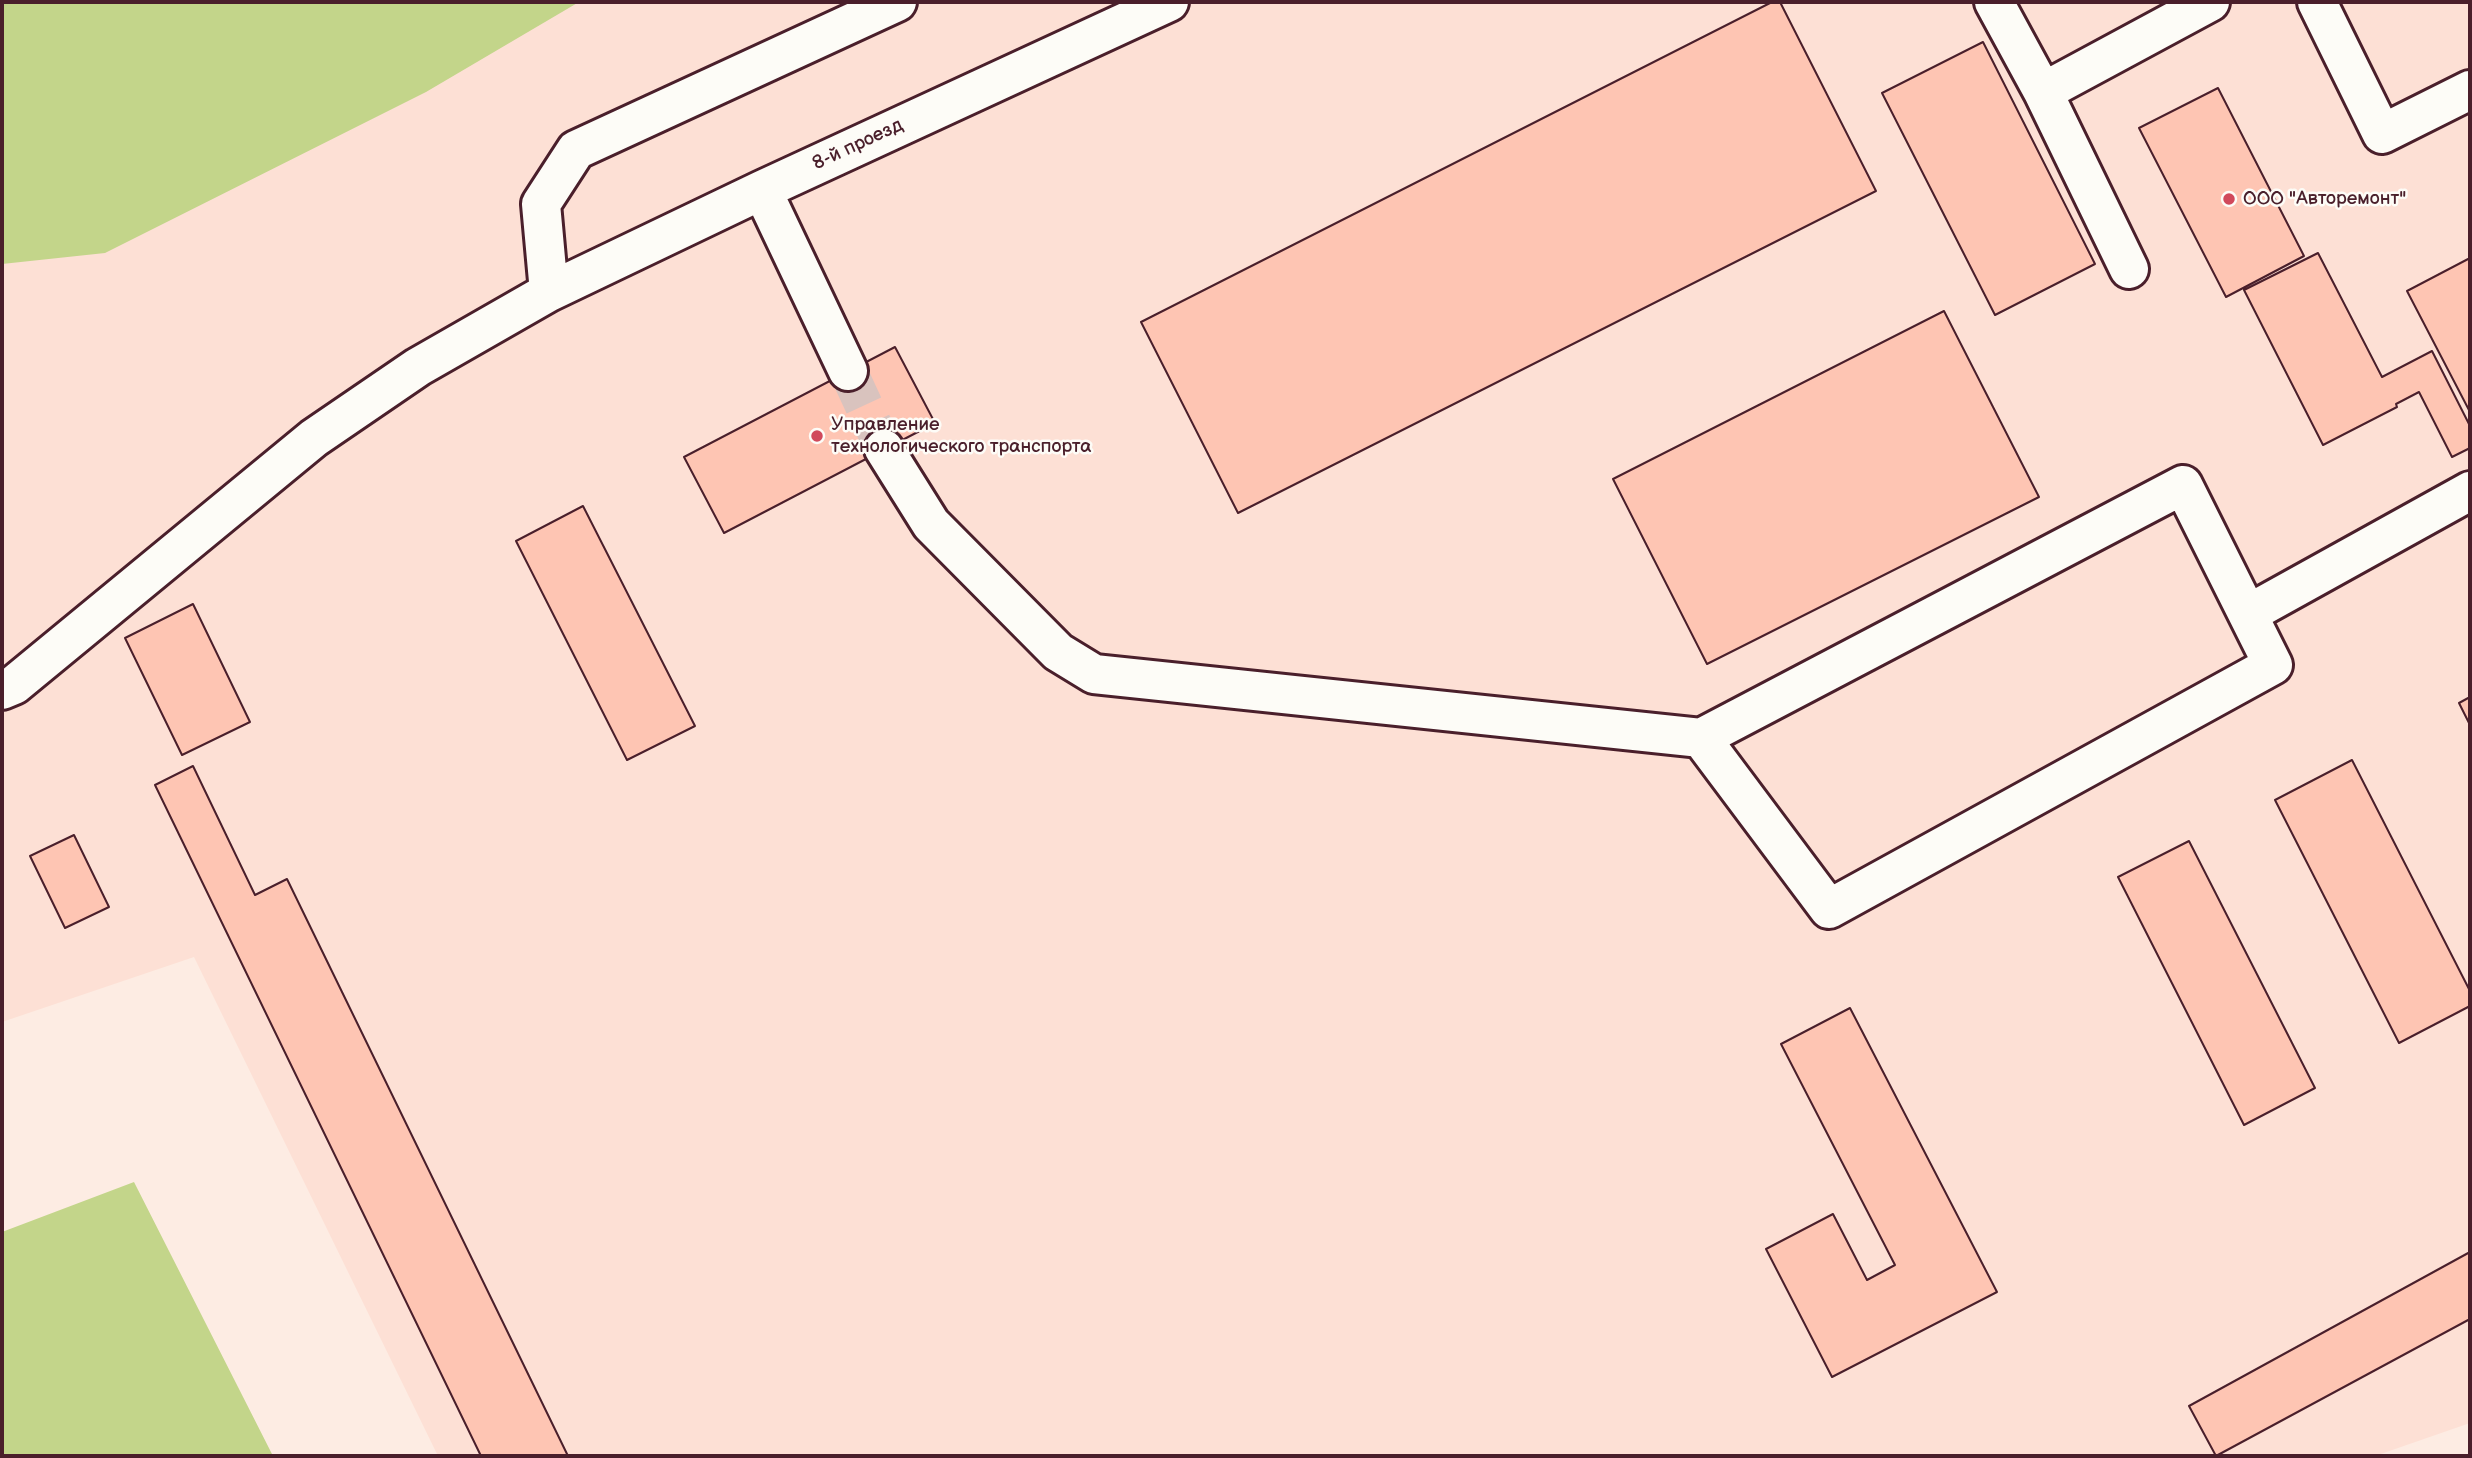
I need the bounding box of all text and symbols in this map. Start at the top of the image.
street label: 8-й проезд [809,114,907,176]
place label: ООО "Авторемонт" [2243,188,2406,210]
marker: ООО "Авторемонт" [2221,191,2237,207]
place label: Управление технологического транспорта [831,414,1091,458]
marker: Управление технологического транспорта [809,428,825,444]

